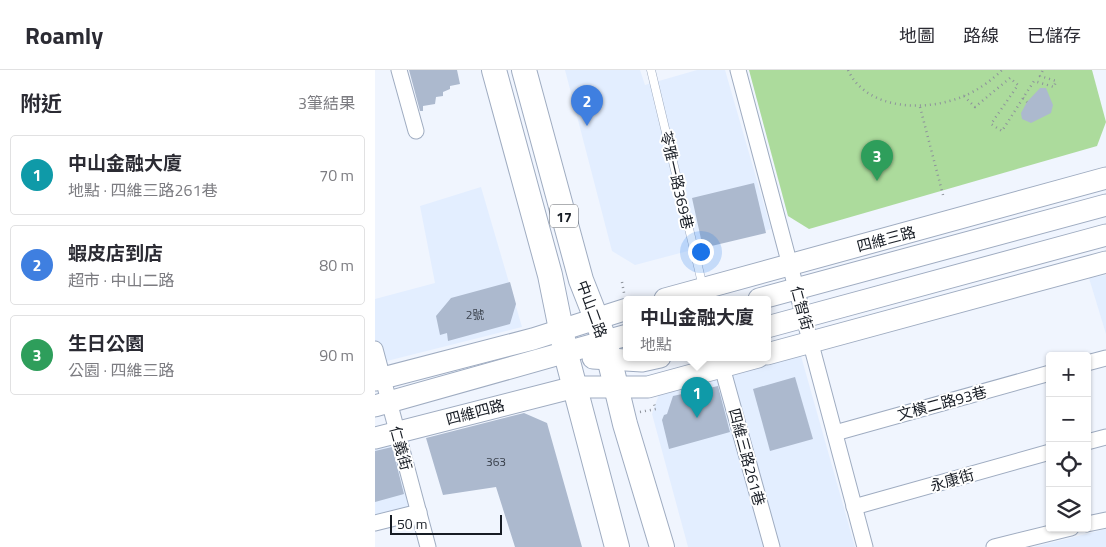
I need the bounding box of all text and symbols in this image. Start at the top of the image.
text: Roamly [25,17,103,53]
text: 地圖 [899,22,935,49]
text: 路線 [963,22,999,49]
text: 已儲存 [1027,22,1081,49]
pin: 2 [571,85,603,126]
text: 附近 [20,87,62,119]
text: 3筆結果 [298,91,355,115]
street label: 苓雅一路369巷 [655,129,699,231]
pin: 3 [861,140,893,181]
text: 中山金融大廈 [68,148,182,177]
text: 1 [33,163,41,187]
text: 70 m [319,163,354,187]
text: 地點 · 四維三路261巷 [68,178,217,202]
road number: 17 [550,204,578,228]
street label: 四維三路 [854,220,918,258]
text: 蝦皮店到店 [68,238,163,267]
your location [688,239,714,265]
text: 2 [33,253,41,277]
text: 80 m [319,253,354,277]
text: 超市 · 中山二路 [68,268,175,292]
street label: 中山二路 [571,277,613,341]
street label: 仁智街 [785,283,819,333]
popup [623,296,771,361]
text: 中山金融大廈 [640,302,754,331]
house number: 2號 [466,305,484,324]
text: 生日公園 [68,328,144,357]
text: 地點 [640,332,672,356]
text: 3 [33,343,41,367]
text: 90 m [319,343,354,367]
map controls [1046,352,1091,532]
button: + [1046,352,1091,397]
text: 公園 · 四維三路 [68,358,175,382]
pin: 1 [681,377,713,418]
street label: 文橫二路93巷 [895,380,989,426]
street label: 四維四路 [443,393,507,431]
button: − [1046,397,1091,442]
street label: 四維三路261巷 [723,406,771,508]
street label: 仁義街 [384,423,418,473]
button: locate [1046,442,1091,487]
house number: 363 [486,452,506,471]
street label: 永康街 [927,463,977,497]
button: layers [1046,487,1091,532]
scale bar [390,512,503,535]
text: 50 m [397,513,427,534]

